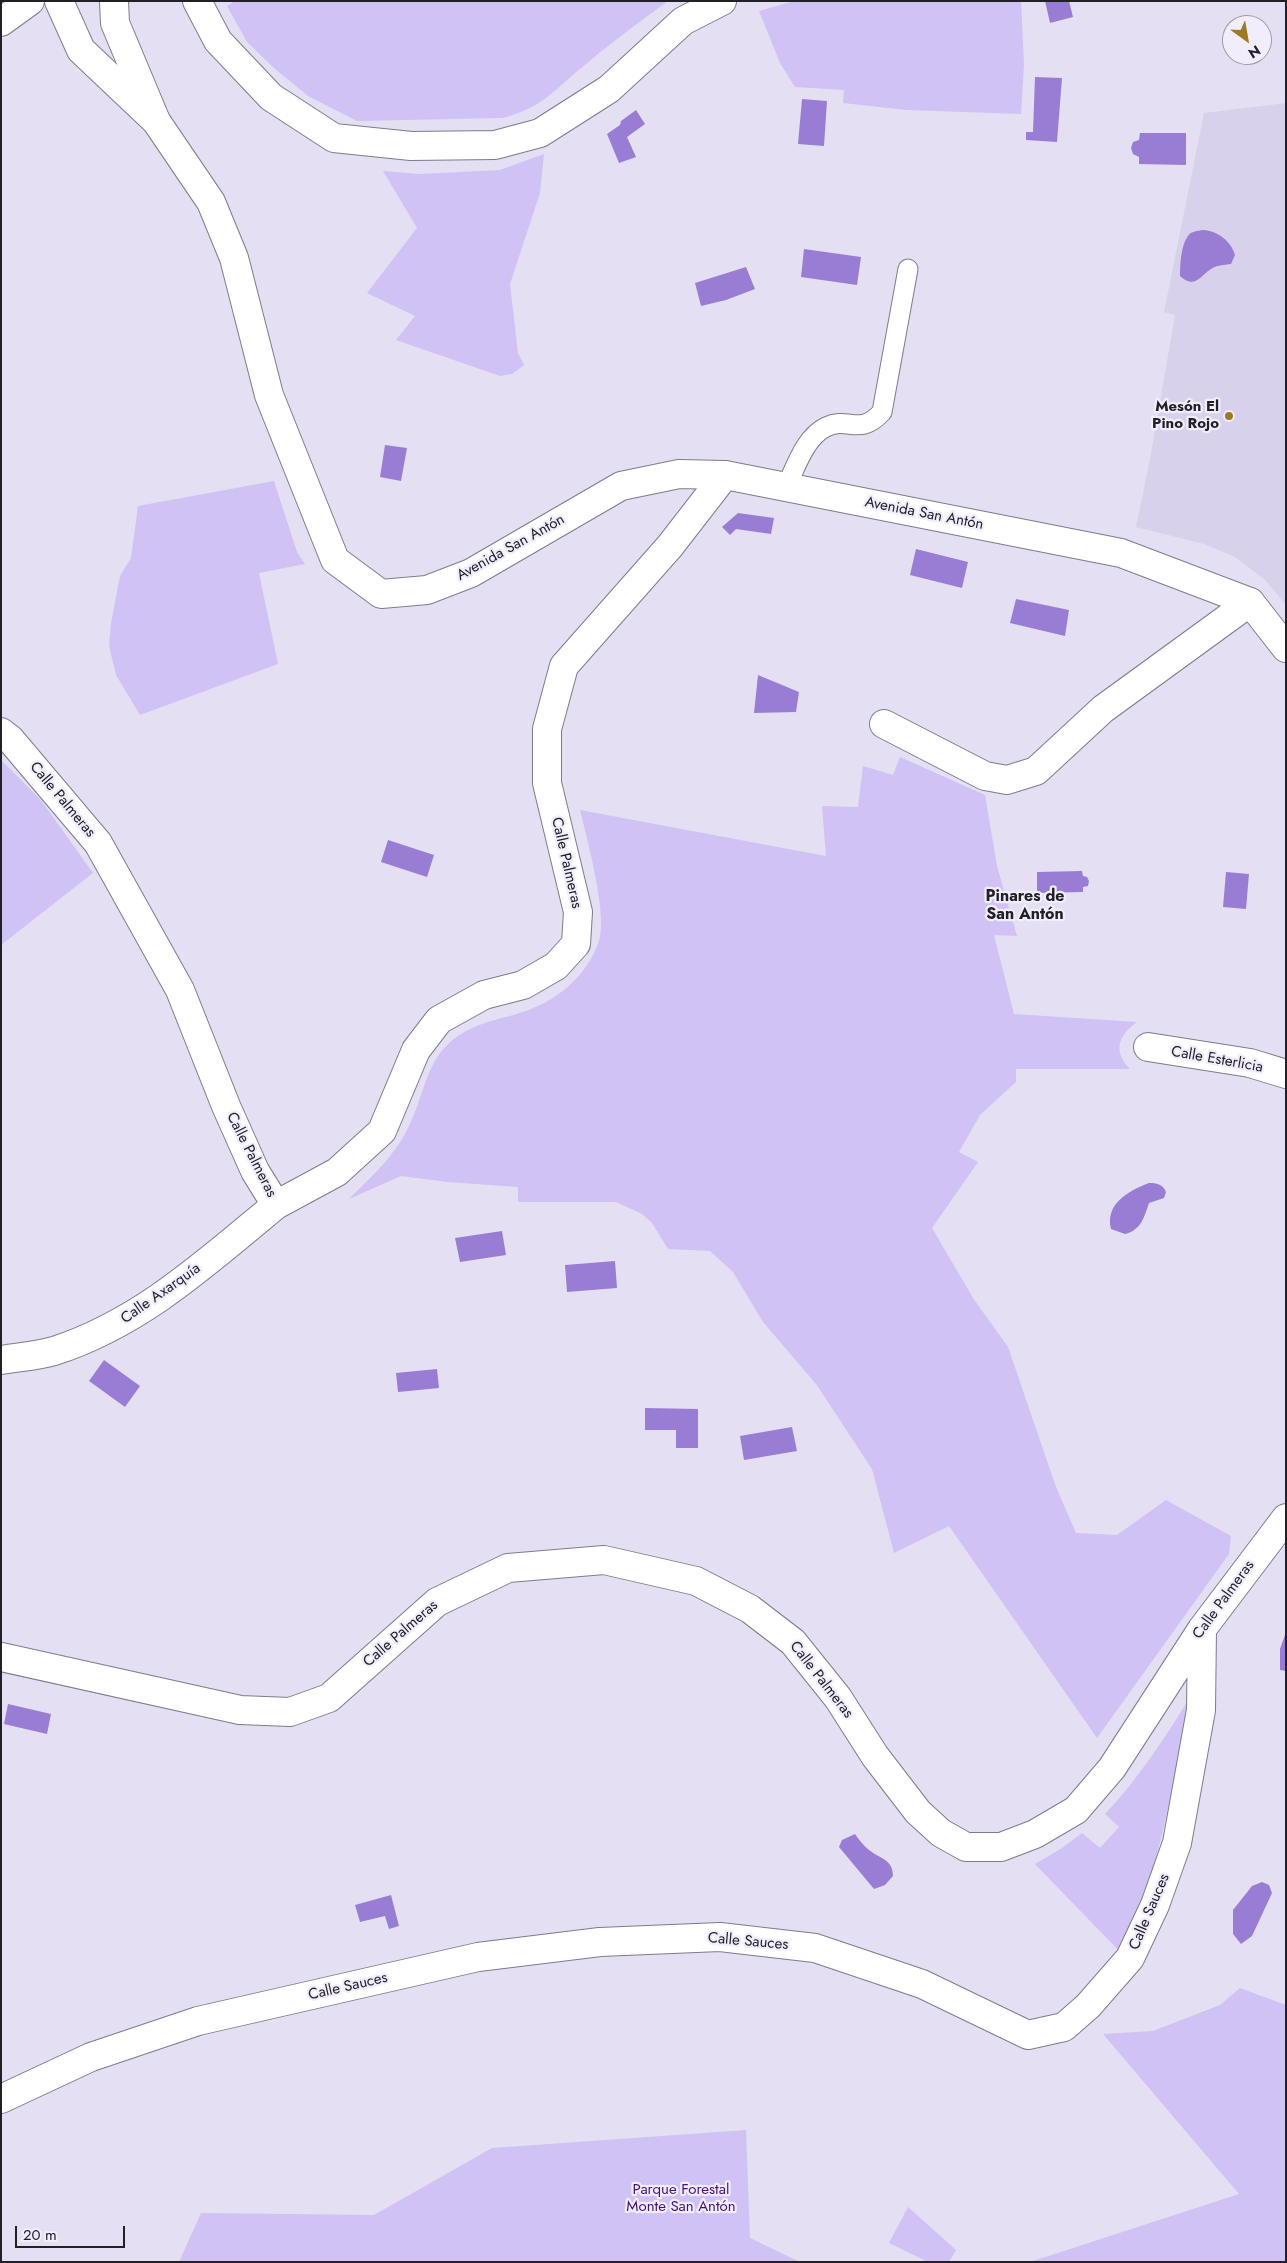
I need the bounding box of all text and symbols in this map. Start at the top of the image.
north arrow [1222,15,1272,65]
text: N [1244,40,1264,63]
place label: Mesón El Pino Rojo [1152,398,1219,433]
marker: Mesón El Pino Rojo [1223,410,1235,422]
street label: Avenida San Antón [863,494,985,534]
street label: Avenida San Antón [454,511,568,585]
street label: Calle Palmeras [25,759,99,841]
street label: Calle Palmeras [547,816,585,910]
district label: Pinares de San Antón [986,887,1064,925]
street label: Calle Esterlicia [1170,1043,1264,1077]
street label: Calle Palmeras [222,1110,280,1200]
street label: Calle Axarquía [118,1260,204,1328]
street label: Calle Palmeras [1189,1557,1259,1643]
street label: Calle Palmeras [360,1597,442,1671]
street label: Calle Palmeras [785,1638,857,1722]
street label: Calle Sauces [1126,1871,1174,1953]
street label: Calle Sauces [707,1930,789,1954]
street label: Calle Sauces [307,1969,389,2005]
park label: Parque Forestal Monte San Antón [626,2181,736,2216]
scale bar [18,2216,128,2248]
text: 20 m [23,2224,57,2246]

